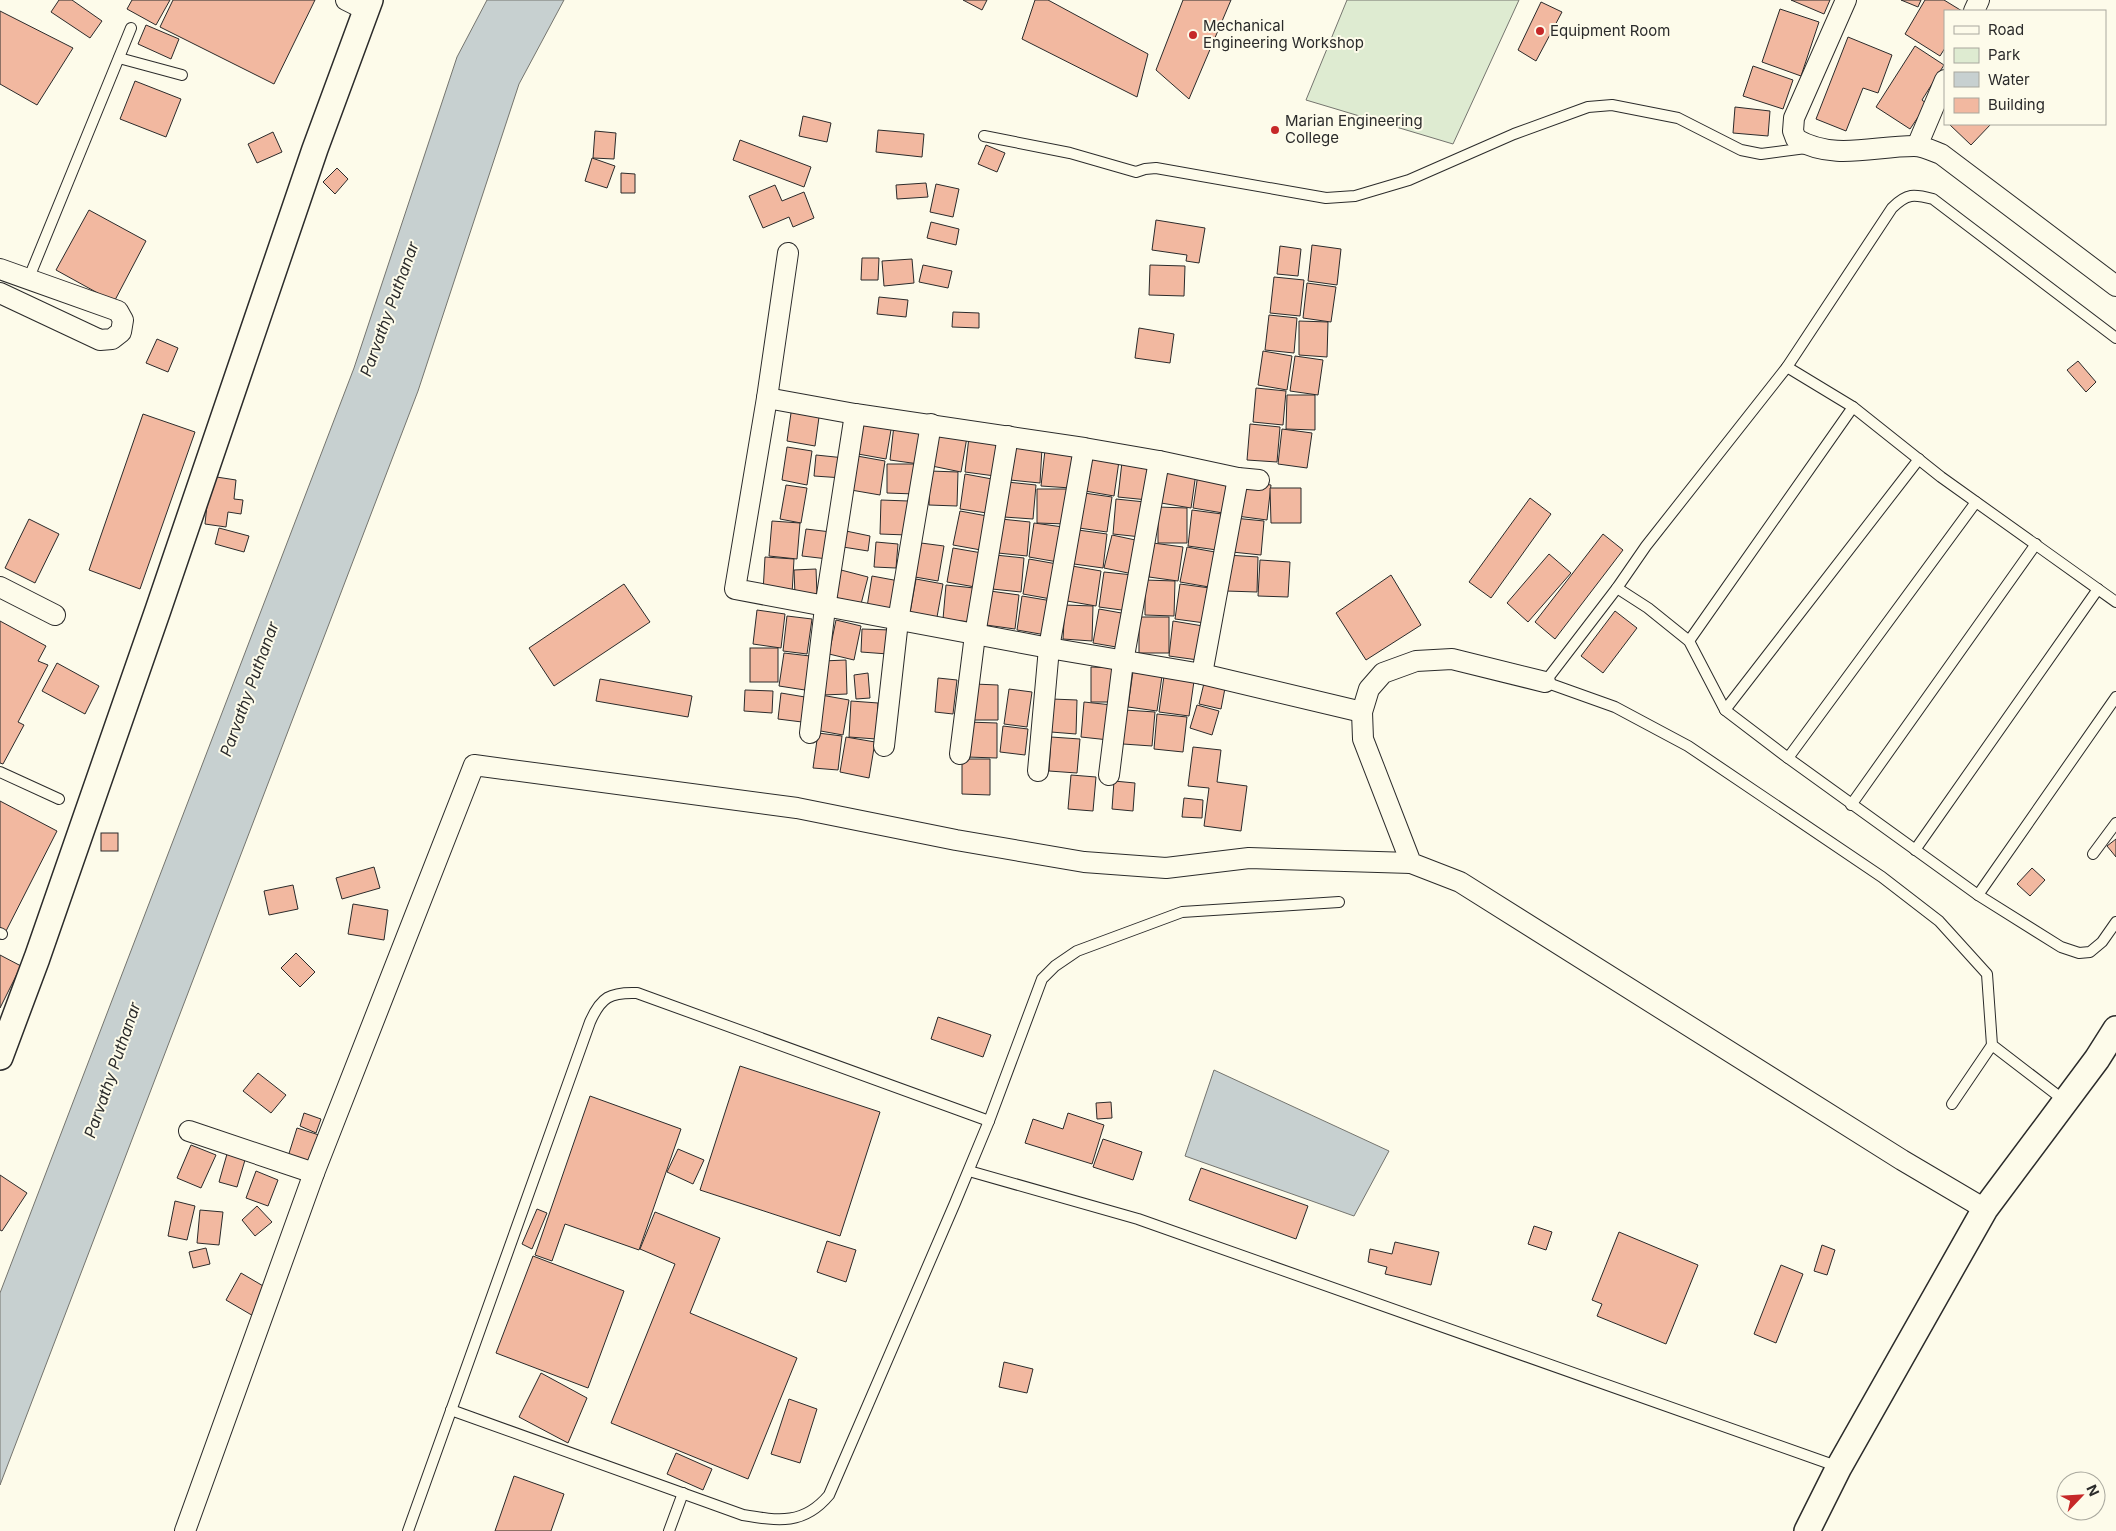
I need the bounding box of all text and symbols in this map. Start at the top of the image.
legend [1944,10,2106,125]
place label: Mechanical Engineering Workshop [1203,16,1364,52]
text: Road [1988,20,2024,39]
place label: Equipment Room [1550,21,1670,40]
marker: Equipment Room [1534,25,1546,37]
marker: Mechanical Engineering Workshop [1187,29,1199,41]
text: Park [1988,45,2021,64]
text: Water [1988,70,2030,89]
text: Building [1988,95,2045,114]
place label: Marian Engineering College [1285,111,1423,147]
marker: Marian Engineering College [1269,124,1281,136]
water label: Parvathy Puthanar [355,238,423,379]
water label: Parvathy Puthanar [215,618,283,759]
water label: Parvathy Puthanar [79,999,145,1140]
north arrow [2056,1471,2106,1521]
text: N [2083,1482,2103,1499]

